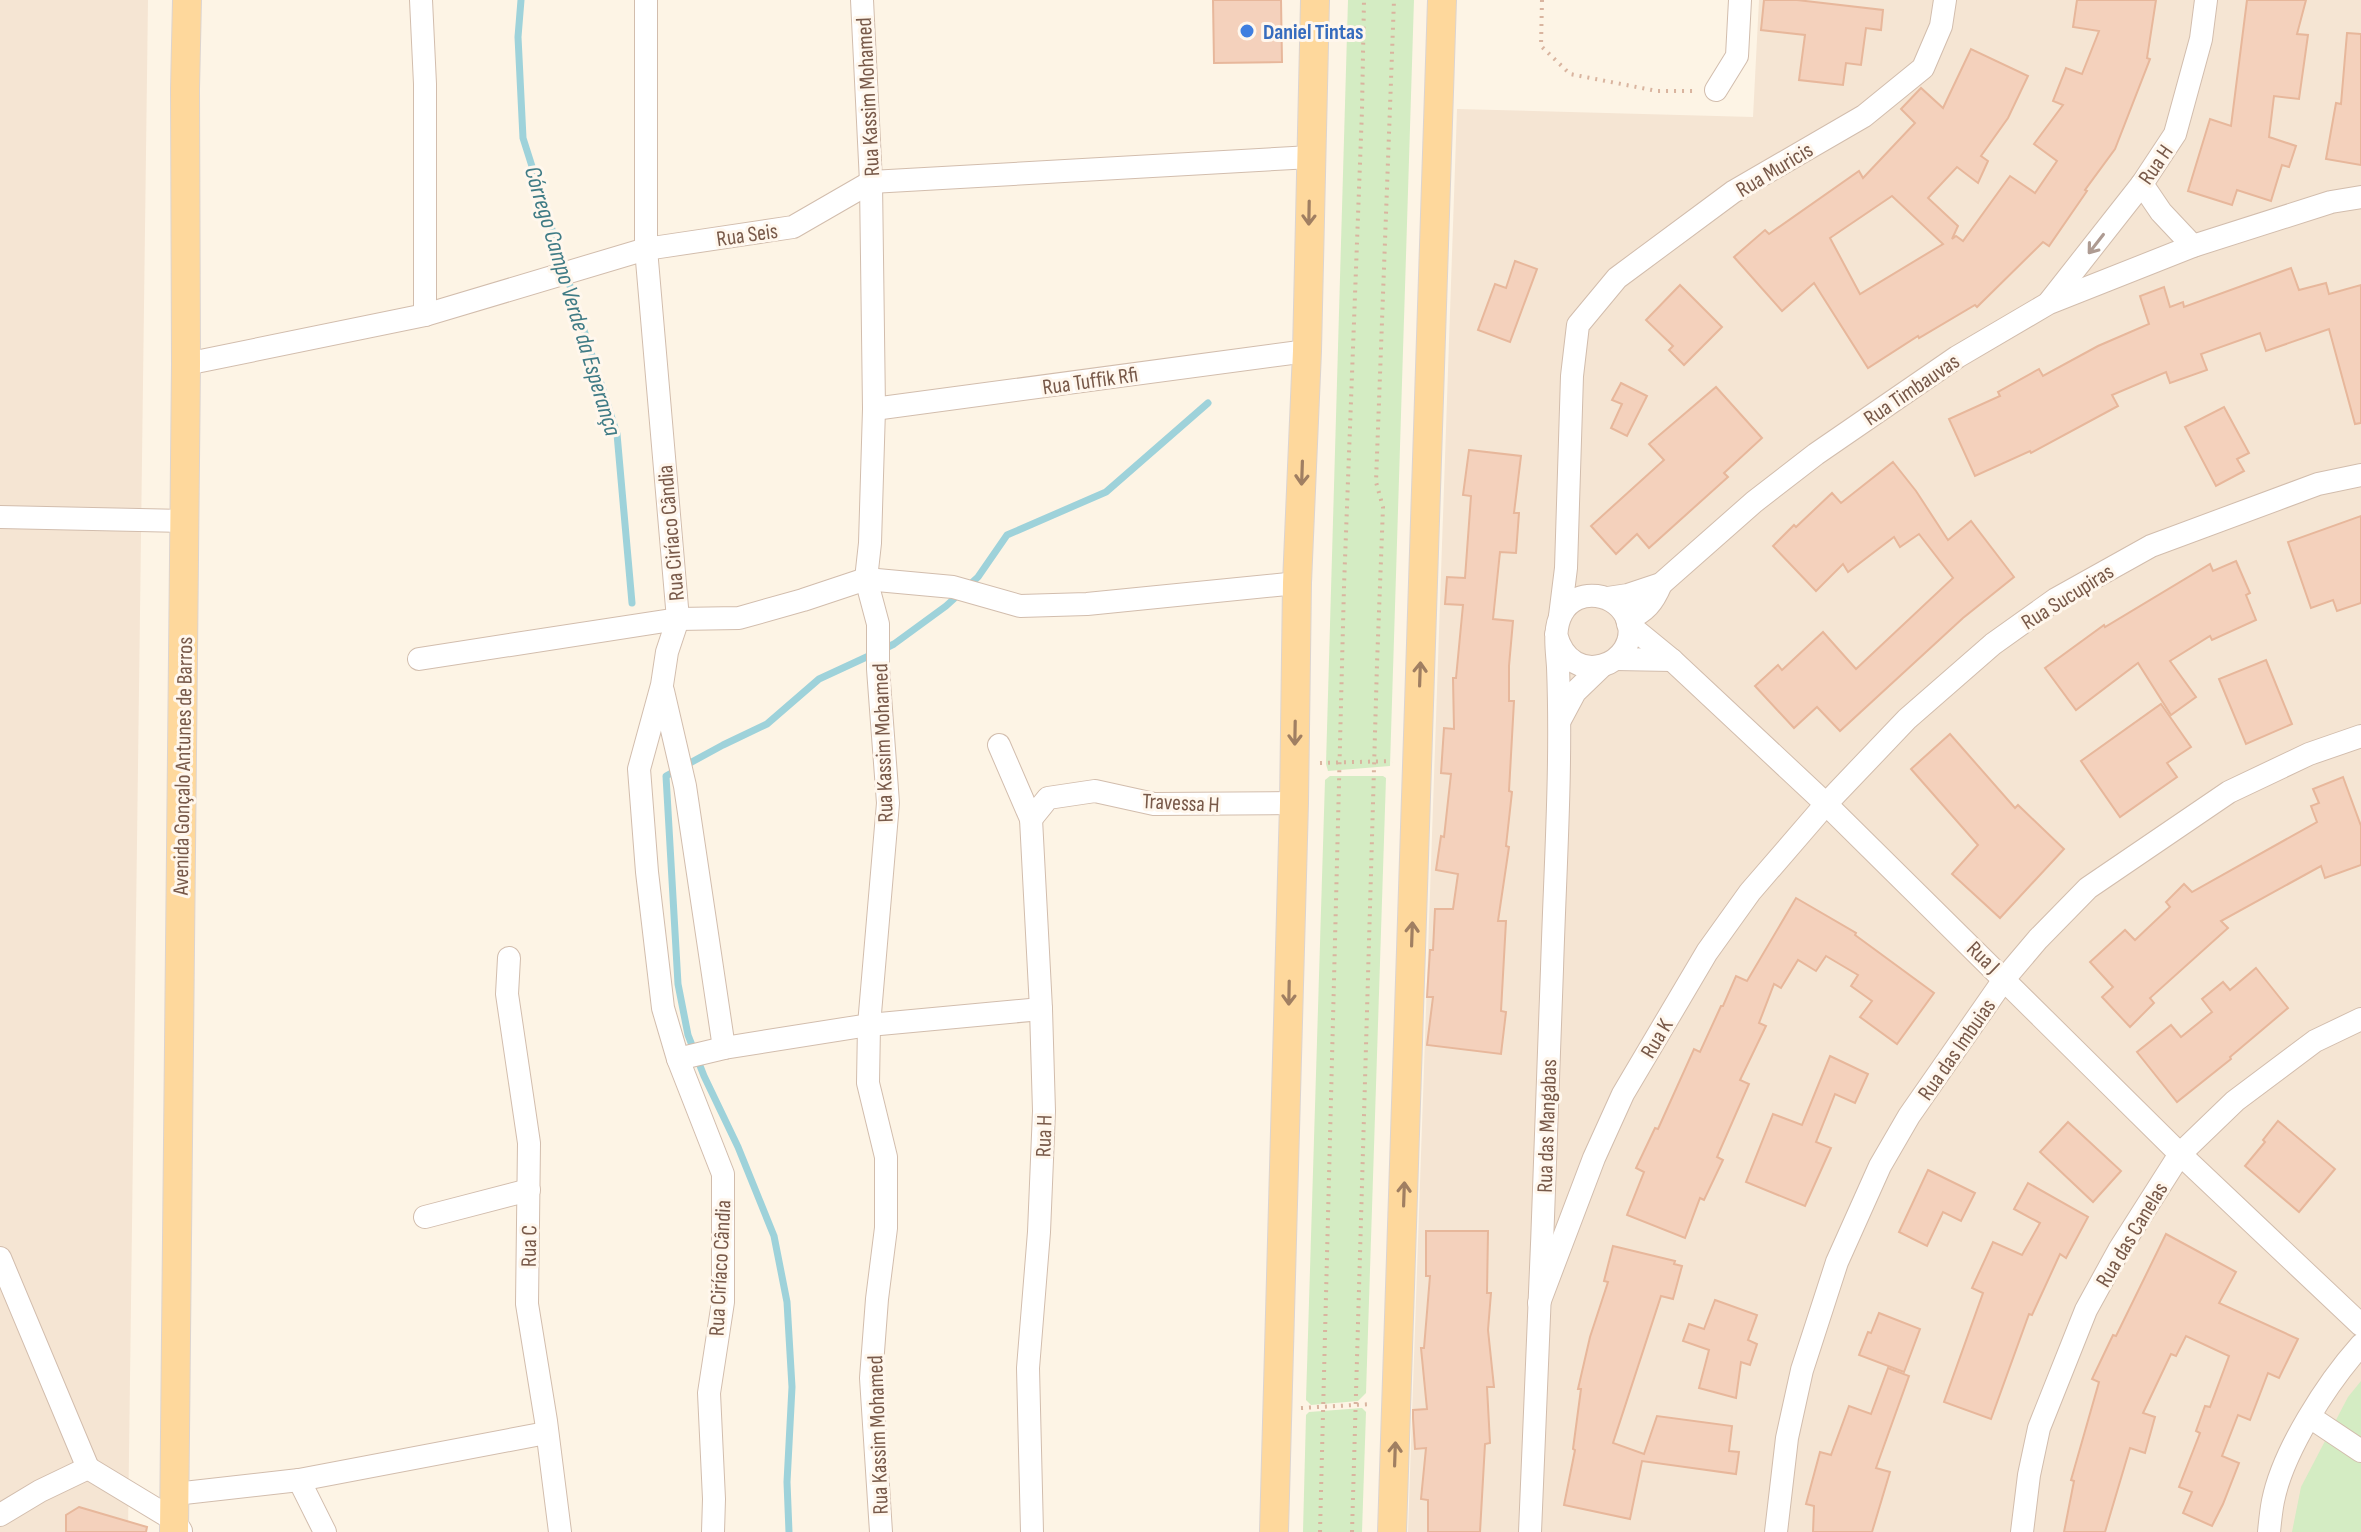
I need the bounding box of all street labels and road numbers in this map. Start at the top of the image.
street label: Rua Kassim Mohamed [851,17,886,177]
street label: Rua Muricis [1731,137,1818,204]
street label: Rua H [2133,140,2179,190]
street label: Rua Seis [715,218,780,253]
street label: Rua Timbauvas [1859,348,1965,432]
street label: Rua Tuffik Rfi [1041,361,1140,402]
street label: Rua Ciríaco Cândia [652,464,691,602]
street label: Rua Sucupiras [2017,558,2119,636]
street label: Avenida Gonçalo Antunes de Barros [168,637,199,896]
street label: Rua Kassim Mohamed [867,663,900,823]
street label: Travessa H [1142,788,1220,819]
street label: Rua J [1961,936,2005,980]
street label: Rua das Imbuias [1912,994,2002,1106]
street label: Rua K [1635,1014,1680,1063]
street label: Rua das Mangabas [1532,1059,1563,1193]
street label: Rua H [1030,1114,1059,1158]
street label: Rua das Canelas [2090,1177,2174,1292]
street label: Rua Ciríaco Cândia [703,1199,738,1337]
street label: Rua C [516,1225,543,1267]
street label: Rua Kassim Mohamed [862,1355,895,1515]

